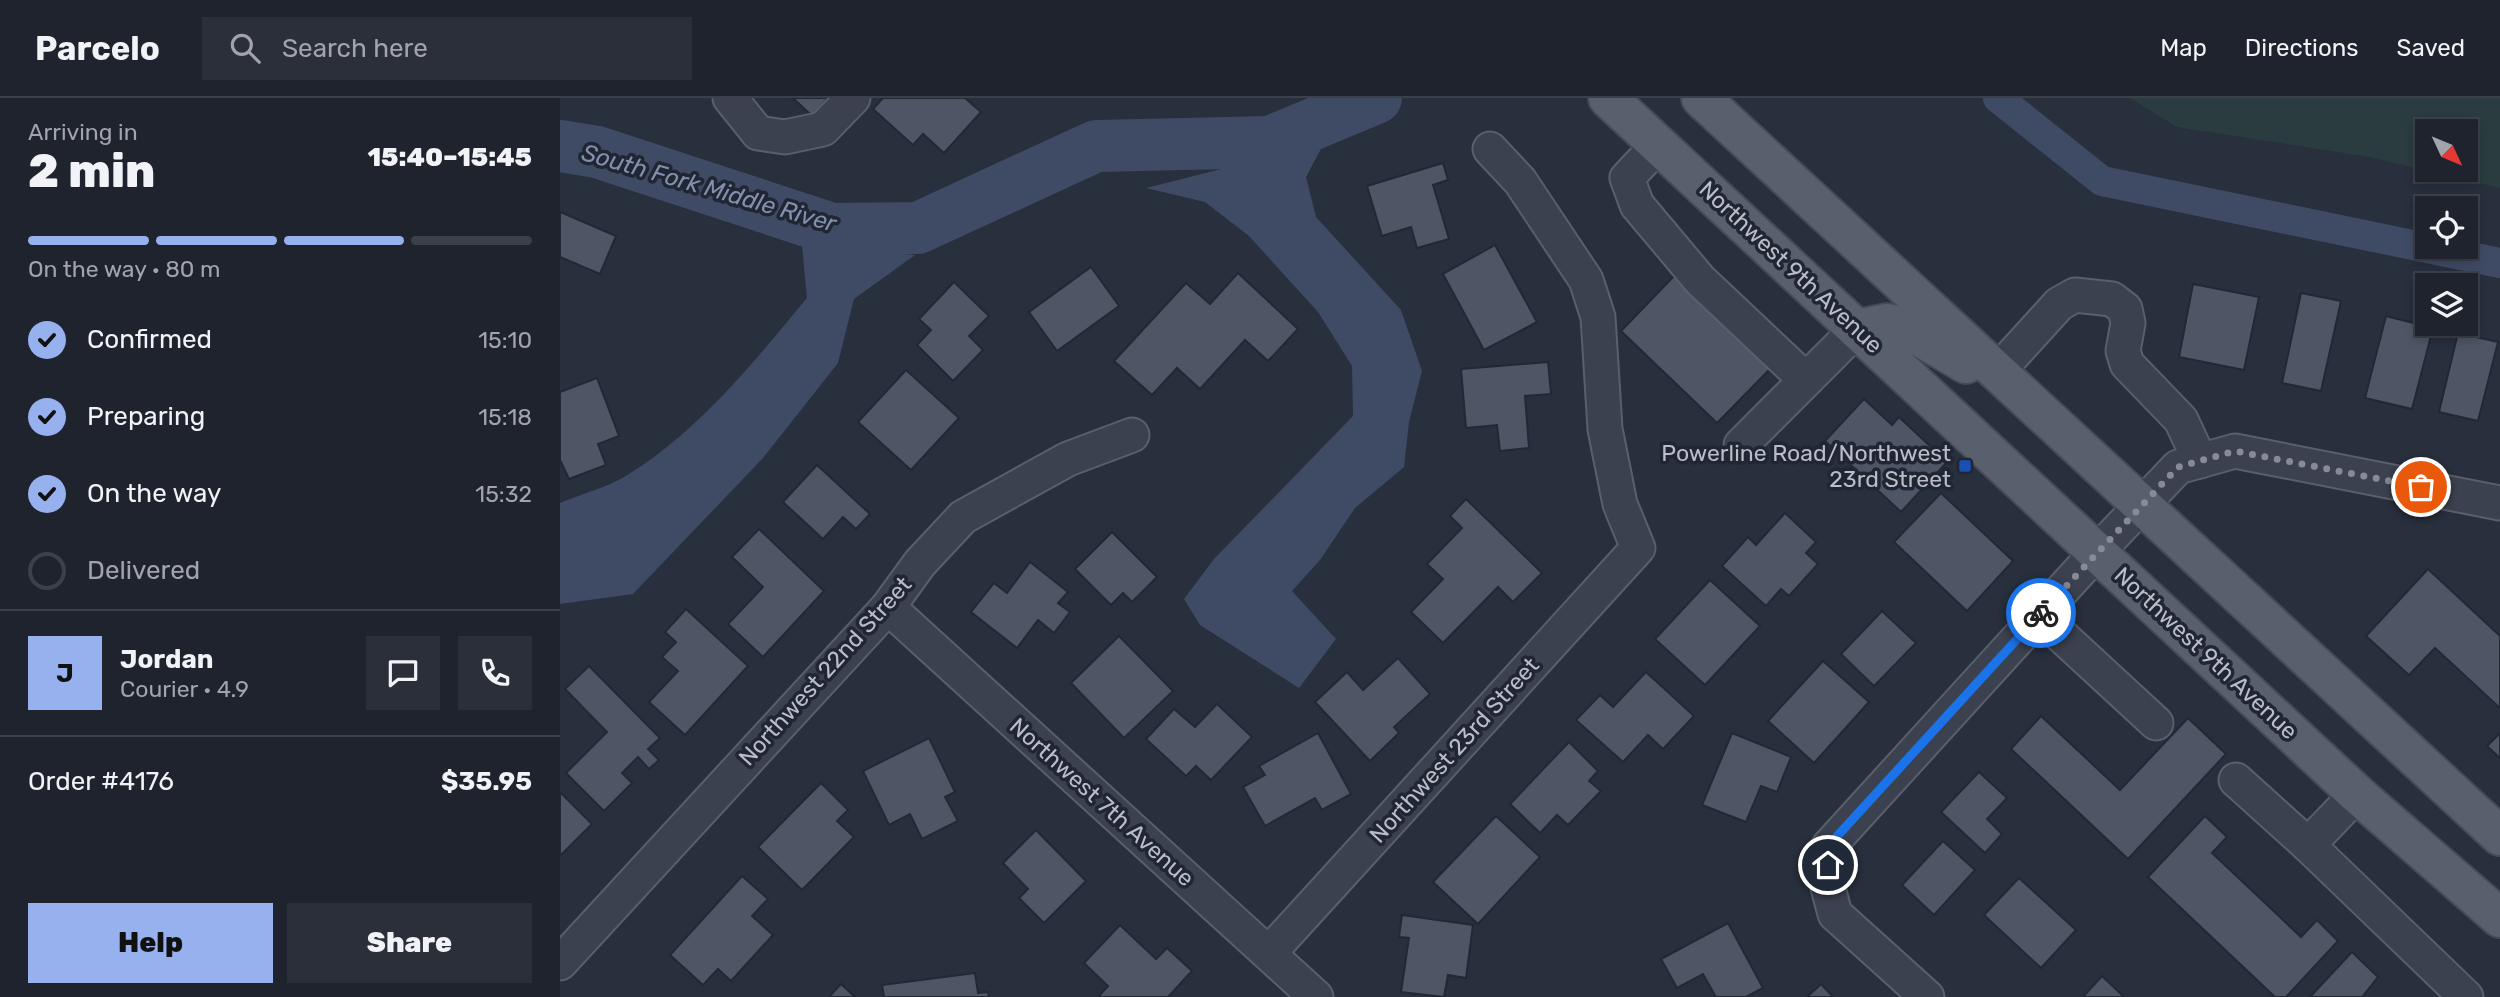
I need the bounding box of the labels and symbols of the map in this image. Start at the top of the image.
north arrow [2415,119,2478,182]
water label: South Fork Middle River [579,138,840,238]
street label: Northwest 9th Avenue [1694,175,1888,359]
place label: Powerline Road/Northwest 23rd Street [1661,439,1951,493]
pin [2391,457,2451,517]
marker: Powerline Road/Northwest 23rd Street [1957,458,1973,474]
street label: Northwest 9th Avenue [2109,561,2303,745]
street label: Northwest 22nd Street [733,571,917,771]
courier [2006,578,2076,648]
street label: Northwest 23rd Street [1363,652,1545,848]
street label: Northwest 7th Avenue [1004,712,1200,892]
pin [1798,835,1858,895]

